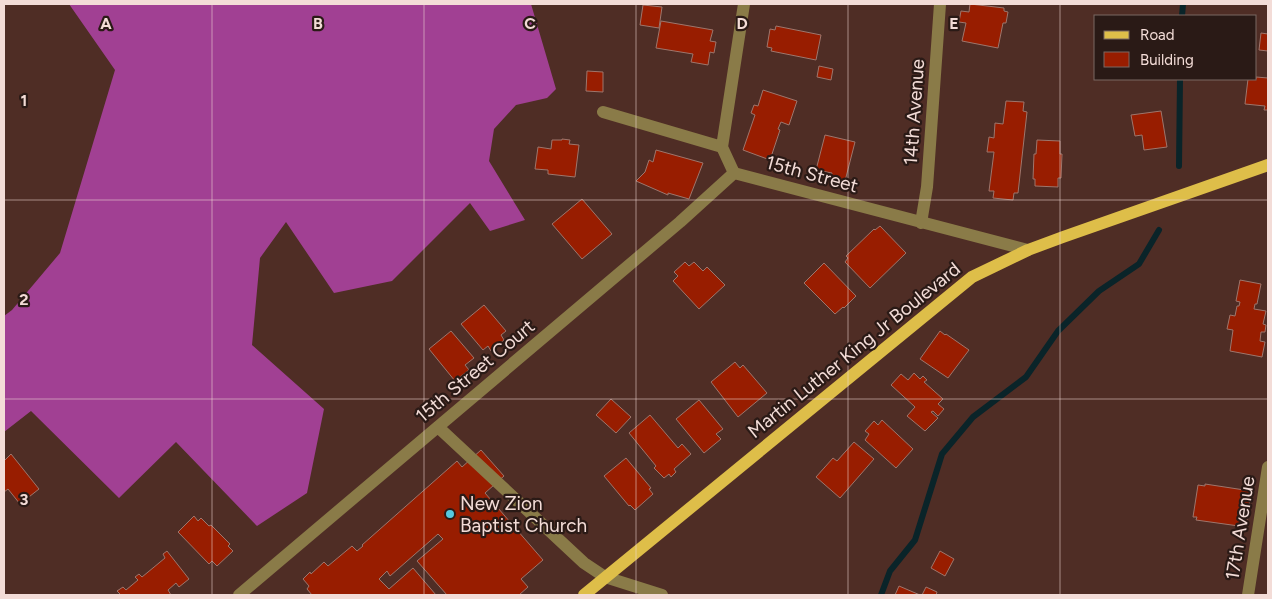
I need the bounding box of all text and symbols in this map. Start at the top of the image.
text: A [100,14,112,33]
text: B [313,14,323,33]
text: C [524,14,536,33]
text: D [736,14,748,33]
text: E [949,14,959,33]
legend [1094,15,1257,80]
text: Road [1140,26,1175,44]
text: Building [1140,51,1194,69]
street label: 14th Avenue [899,58,929,166]
text: 1 [21,91,27,110]
street label: 15th Street [763,151,861,197]
street label: Martin Luther King Jr Boulevard [743,257,965,443]
text: 2 [19,290,29,309]
street label: 15th Street Court [411,315,539,427]
street label: 17th Avenue [1220,474,1260,582]
text: 3 [20,490,29,509]
place label: New Zion Baptist Church [460,492,587,537]
marker: New Zion Baptist Church [444,508,456,520]

